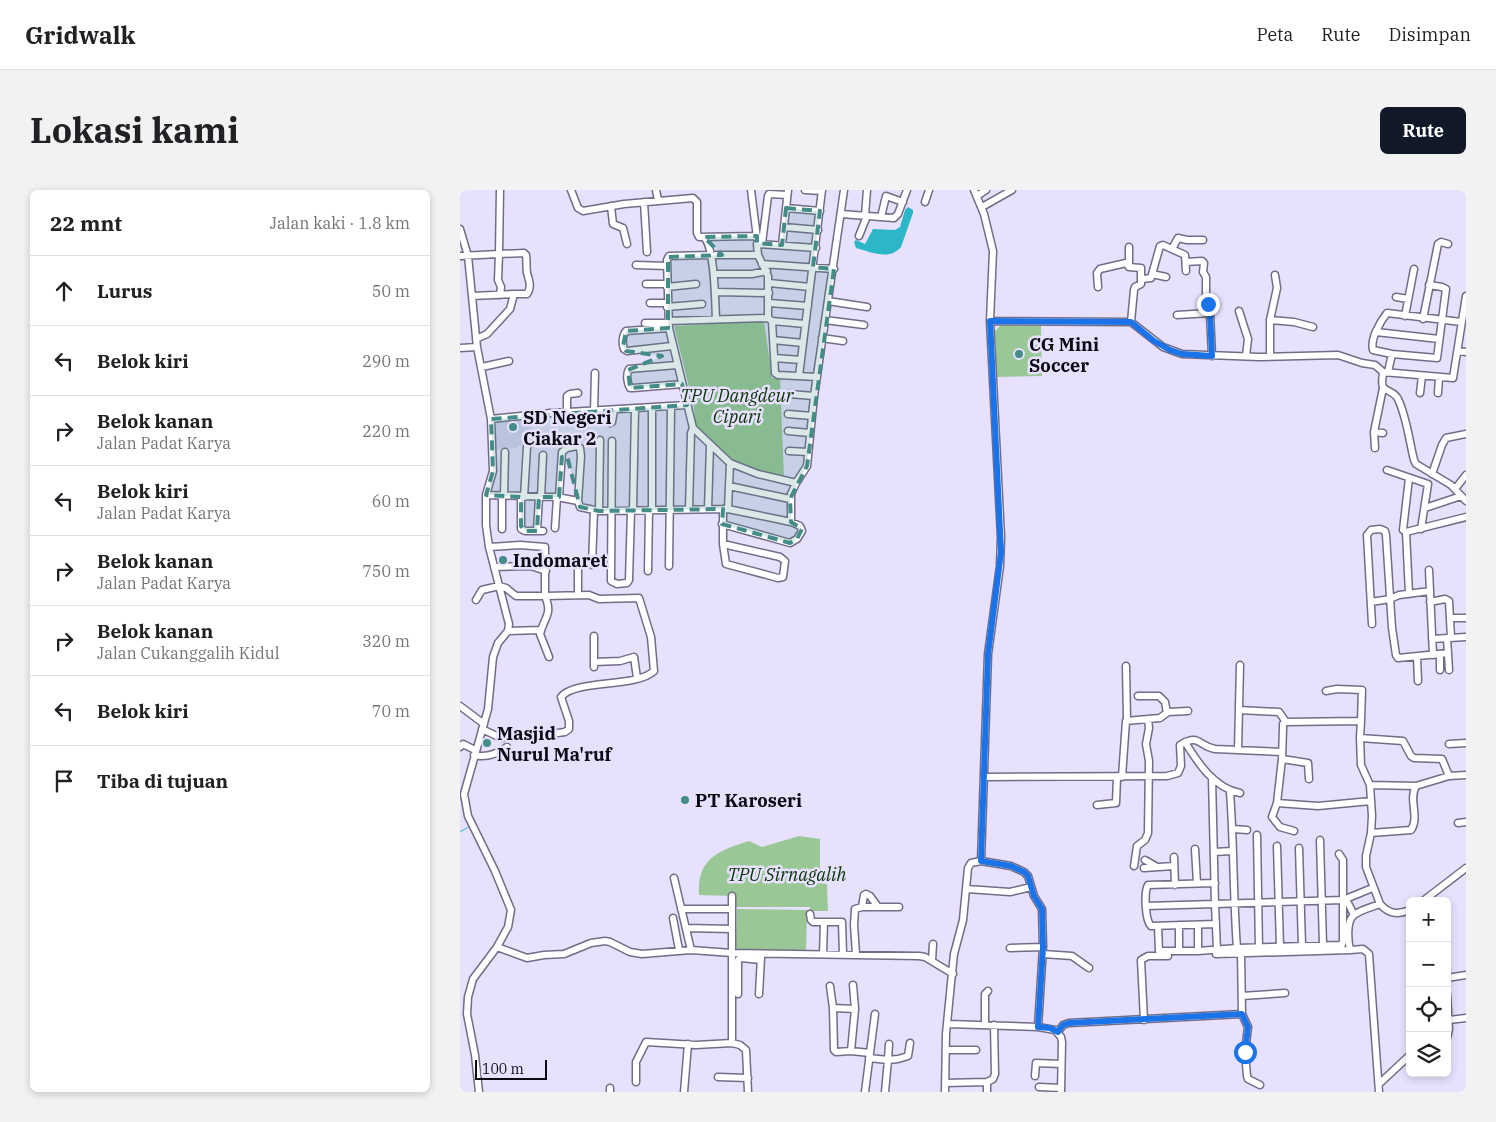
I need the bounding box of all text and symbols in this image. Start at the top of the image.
text: Gridwalk [25,19,135,51]
text: Peta [1257,23,1293,46]
text: Rute [1321,23,1360,46]
text: Disimpan [1388,23,1471,46]
text: Lokasi kami [30,107,239,153]
button: Rute [1380,107,1466,154]
text: 22 mnt [50,209,122,237]
text: Jalan kaki · 1.8 km [270,213,410,233]
icon: ahead [50,277,78,305]
text: Lurus [97,279,152,303]
text: 50 m [372,281,410,301]
route end [1197,293,1220,316]
place label: CG Mini Soccer [1029,333,1099,377]
icon: left [50,347,78,375]
marker: CG Mini Soccer [1013,348,1025,360]
text: Belok kiri [97,349,189,373]
text: 290 m [362,351,410,371]
park label: TPU Dangdeur Cipari [680,384,795,428]
place label: SD Negeri Ciakar 2 [523,406,611,450]
text: Belok kanan [97,409,213,433]
icon: right [50,417,78,445]
text: 220 m [362,421,410,441]
marker: SD Negeri Ciakar 2 [507,421,519,433]
text: Jalan Padat Karya [97,433,231,453]
text: Belok kiri [97,479,189,503]
icon: left [50,487,78,515]
text: 60 m [372,491,410,511]
text: Jalan Padat Karya [97,503,231,523]
text: Belok kanan [97,549,213,573]
place label: Indomaret [513,549,607,572]
marker: Indomaret [497,554,509,566]
icon: right [50,557,78,585]
text: 750 m [362,561,410,581]
text: Jalan Padat Karya [97,573,231,593]
text: Belok kanan [97,619,213,643]
icon: right [50,627,78,655]
text: 320 m [362,631,410,651]
text: Jalan Cukanggalih Kidul [97,643,279,663]
icon: left [50,697,78,725]
text: Belok kiri [97,699,189,723]
text: 70 m [372,701,410,721]
place label: Masjid Nurul Ma'ruf [497,722,614,766]
marker: Masjid Nurul Ma'ruf [481,737,493,749]
icon: arrive [50,767,78,795]
text: Tiba di tujuan [97,769,228,793]
place label: PT Karoseri [695,789,802,812]
marker: PT Karoseri [679,794,691,806]
park label: TPU Sirnagalih [728,863,846,886]
map controls [1406,897,1451,1077]
button: + [1406,897,1451,942]
button: − [1406,942,1451,987]
button: locate [1406,987,1451,1032]
button: layers [1406,1032,1451,1077]
route start [1234,1041,1257,1064]
scale bar [475,1057,548,1080]
text: 100 m [482,1060,524,1078]

